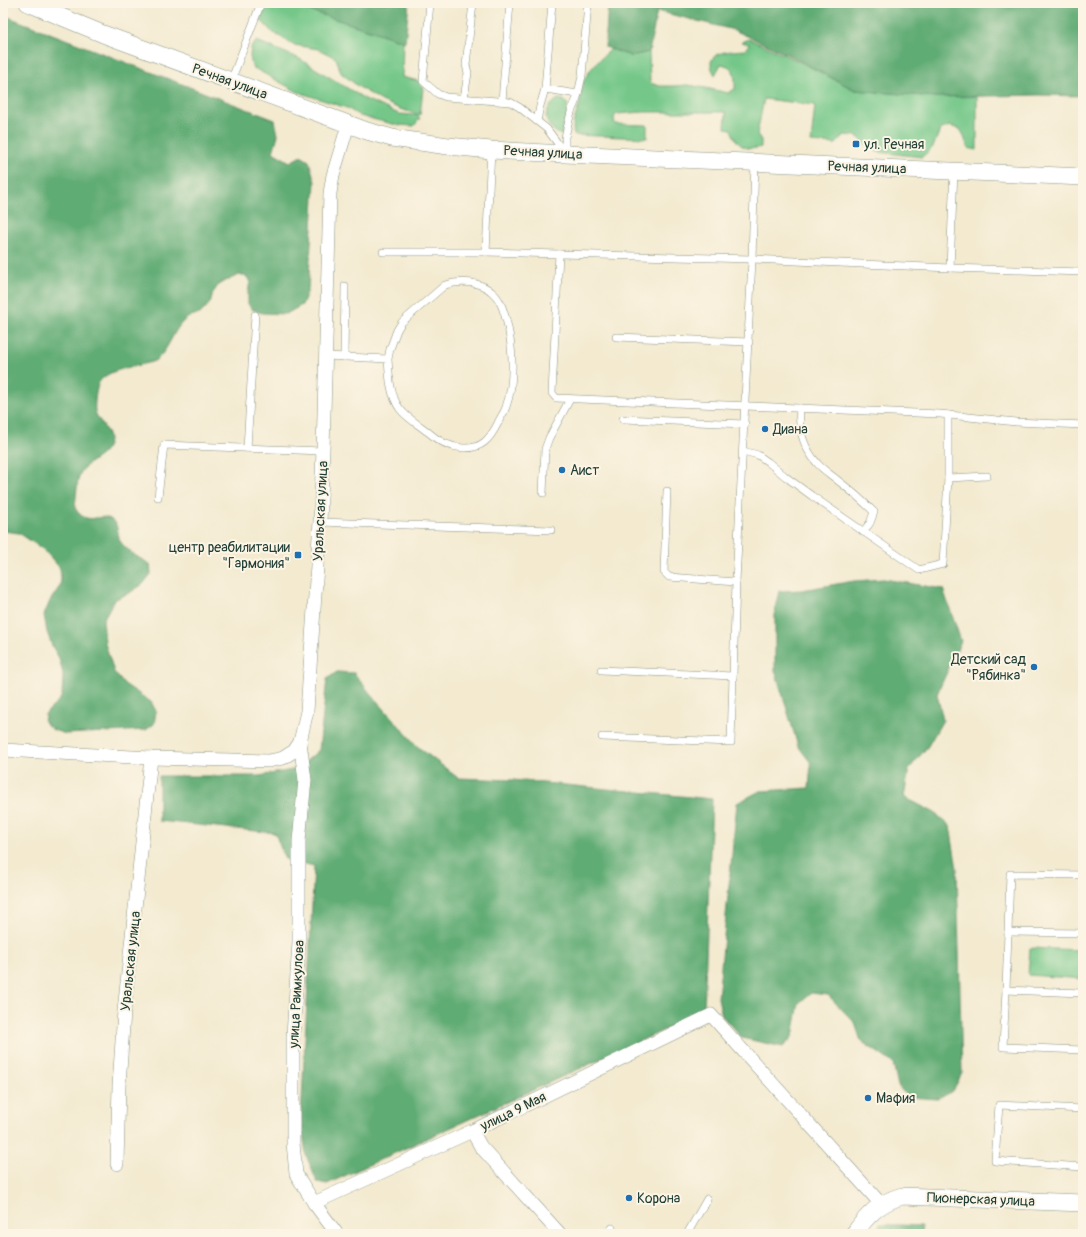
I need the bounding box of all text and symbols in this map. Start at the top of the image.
street label: Речная улица [190,60,270,103]
place label: ул. Речная [863,136,924,153]
marker: ул. Речная [851,139,861,149]
street label: Речная улица [503,142,583,163]
street label: Речная улица [827,158,907,177]
place label: Диана [772,421,808,438]
marker: Диана [760,424,770,434]
street label: Уральская улица [309,460,332,562]
place label: Аист [570,462,599,479]
marker: Аист [557,465,567,475]
place label: центр реабилитации "Гармония" [168,539,290,572]
marker: центр реабилитации "Гармония" [293,550,303,560]
place label: Детский сад "Рябинка" [950,651,1027,684]
marker: Детский сад "Рябинка" [1029,662,1039,672]
street label: Уральская улица [117,910,144,1012]
street label: улица Раимкулова [285,939,308,1050]
street label: улица 9 Мая [477,1088,549,1135]
place label: Мафия [876,1090,915,1107]
marker: Мафия [863,1093,873,1103]
street label: Пионерская улица [927,1189,1035,1210]
place label: Корона [637,1190,680,1207]
marker: Корона [624,1193,634,1203]

